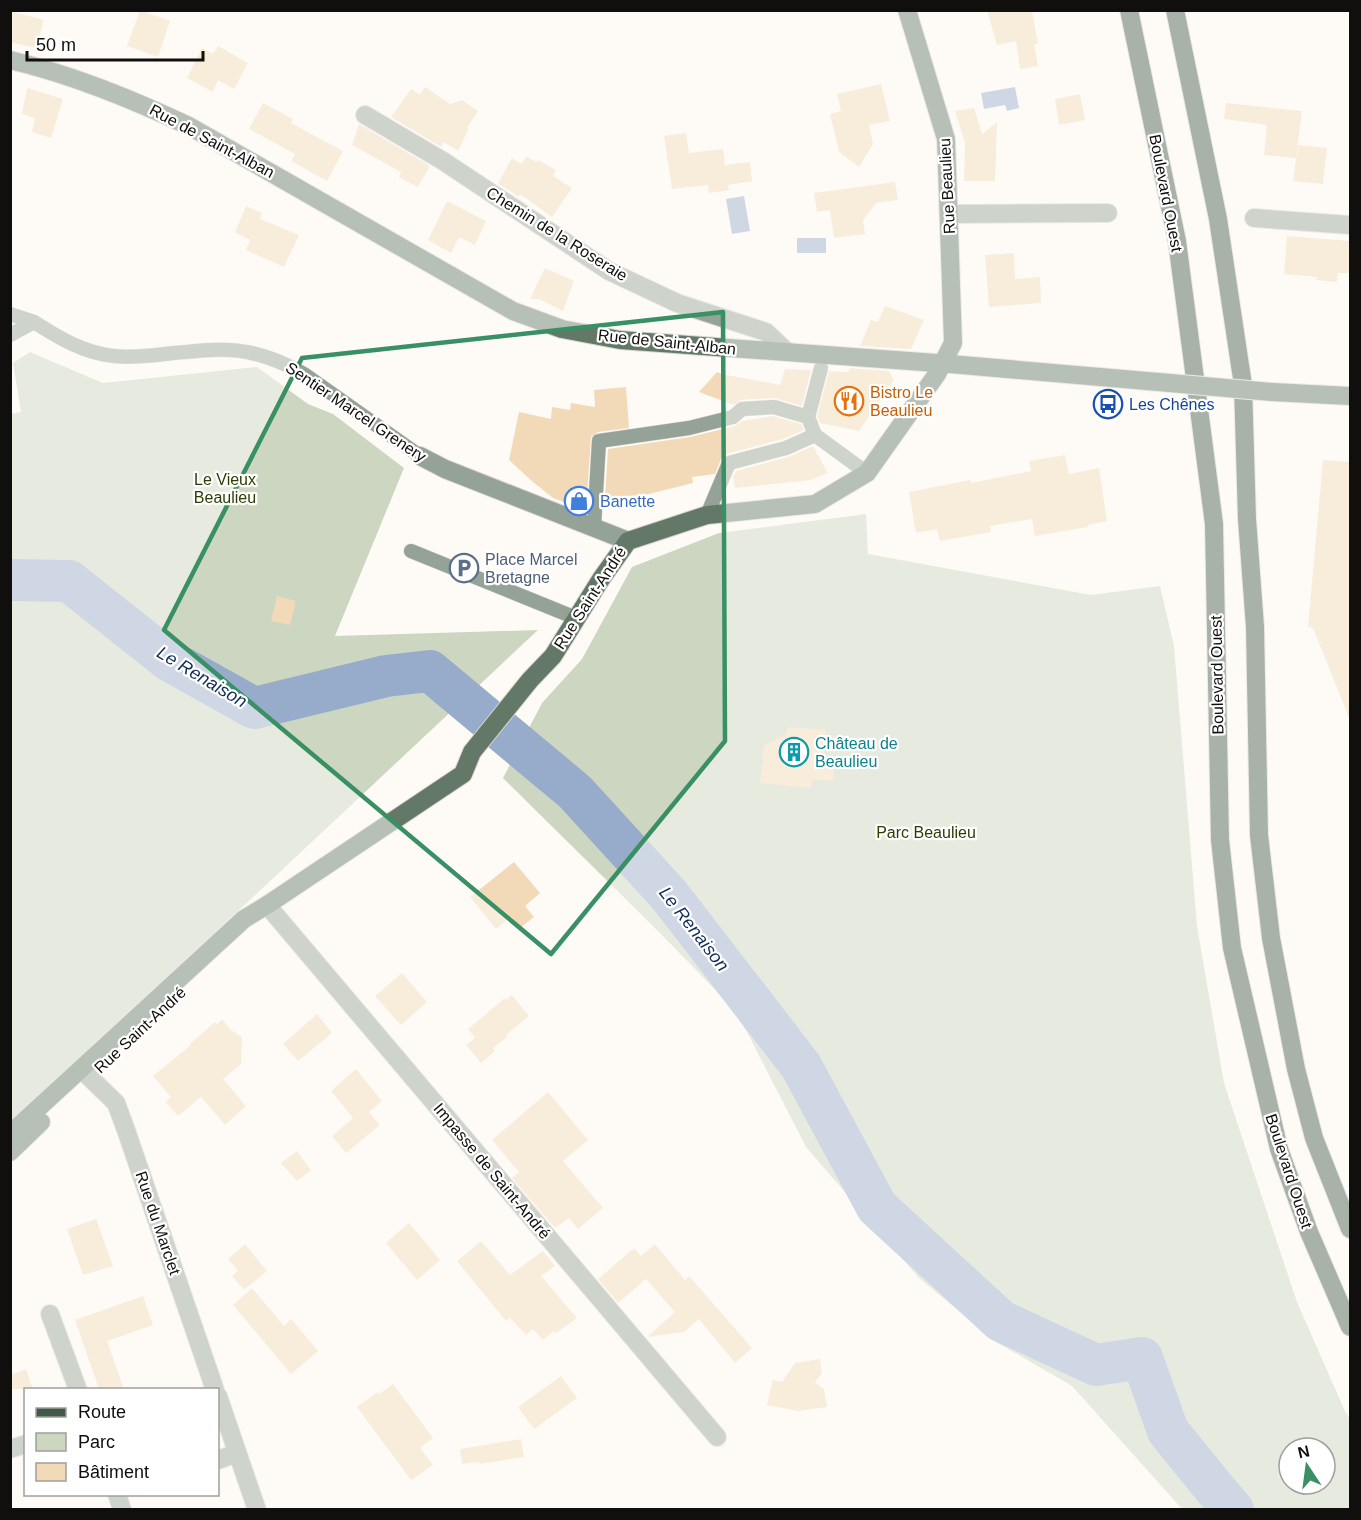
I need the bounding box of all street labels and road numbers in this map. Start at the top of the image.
street label: Rue de Saint-Alban [147,101,277,181]
street label: Boulevard Ouest [1146,133,1186,254]
street label: Rue Beaulieu [936,138,958,234]
street label: Chemin de la Roseraie [483,184,631,284]
street label: Rue de Saint-Alban [597,326,737,358]
street label: Sentier Marcel Grenery [283,359,429,465]
street label: Rue Saint-André [551,544,629,652]
street label: Boulevard Ouest [1207,615,1227,735]
street label: Rue Saint-André [91,983,189,1077]
street label: Impasse de Saint-André [430,1100,554,1242]
street label: Boulevard Ouest [1263,1112,1316,1231]
street label: Rue du Marclet [132,1169,184,1278]

